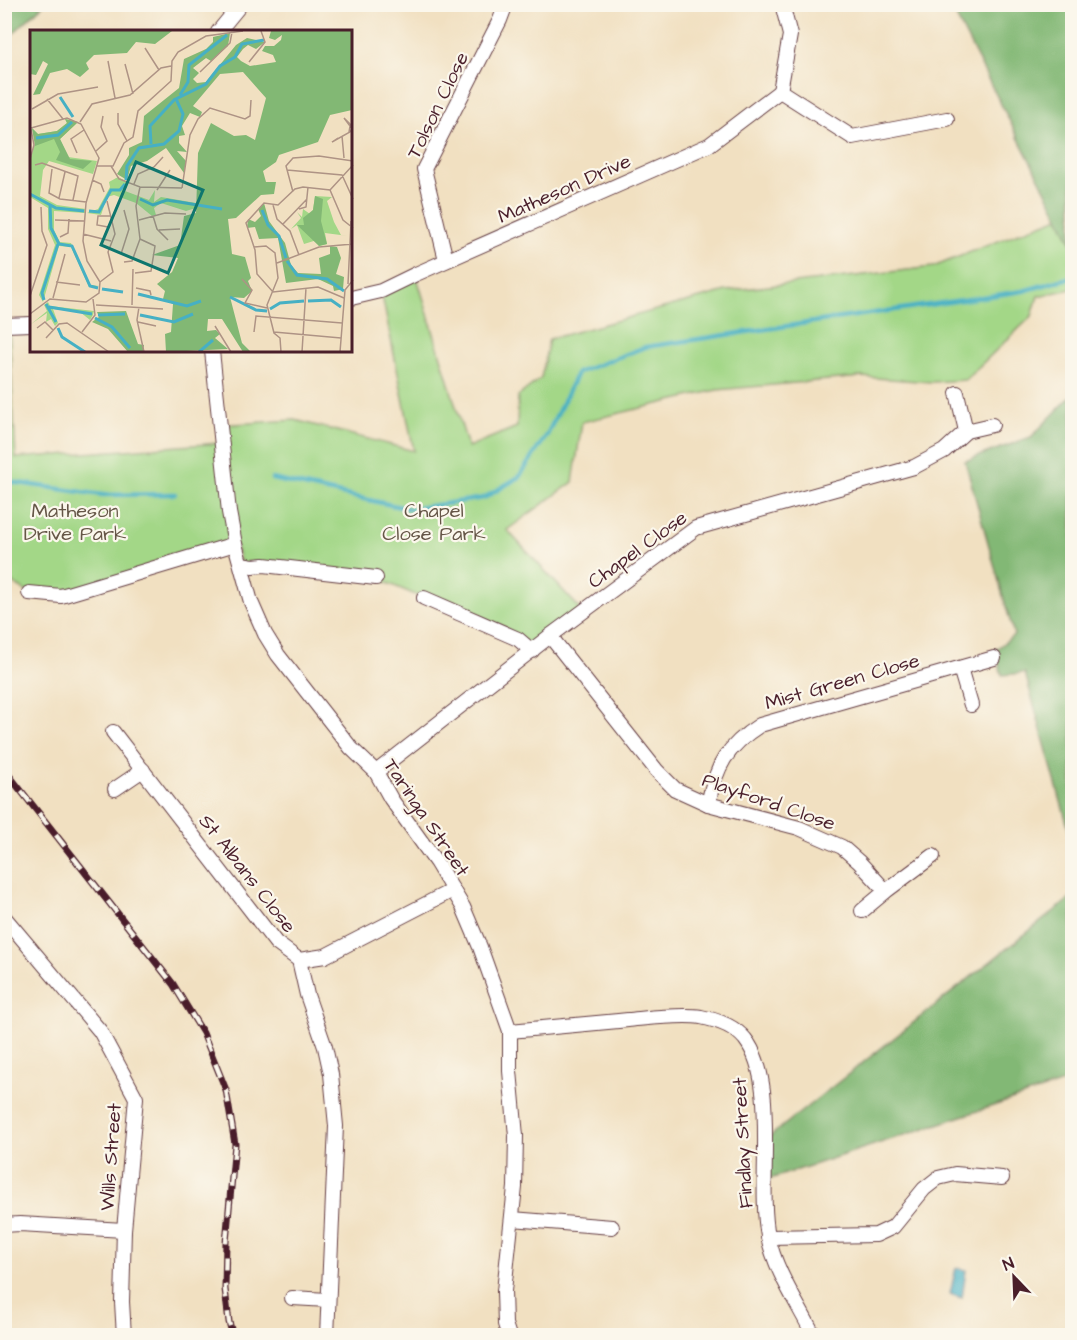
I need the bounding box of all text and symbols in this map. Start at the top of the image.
inset map [30,30,352,352]
street label: Tolson Close [400,47,476,164]
street label: Matheson Drive [493,147,636,231]
park label: Matheson Drive Park [24,497,126,548]
park label: Chapel Close Park [382,497,486,548]
street label: Chapel Close [582,504,693,595]
street label: Mist Green Close [762,646,923,717]
street label: Taringa Street [375,753,476,883]
street label: Playford Close [698,766,839,839]
street label: St Albans Close [192,808,303,939]
street label: Findlay Street [726,1077,761,1209]
street label: Wills Street [93,1102,129,1212]
north arrow [984,1247,1044,1307]
text: N [1000,1252,1017,1276]

